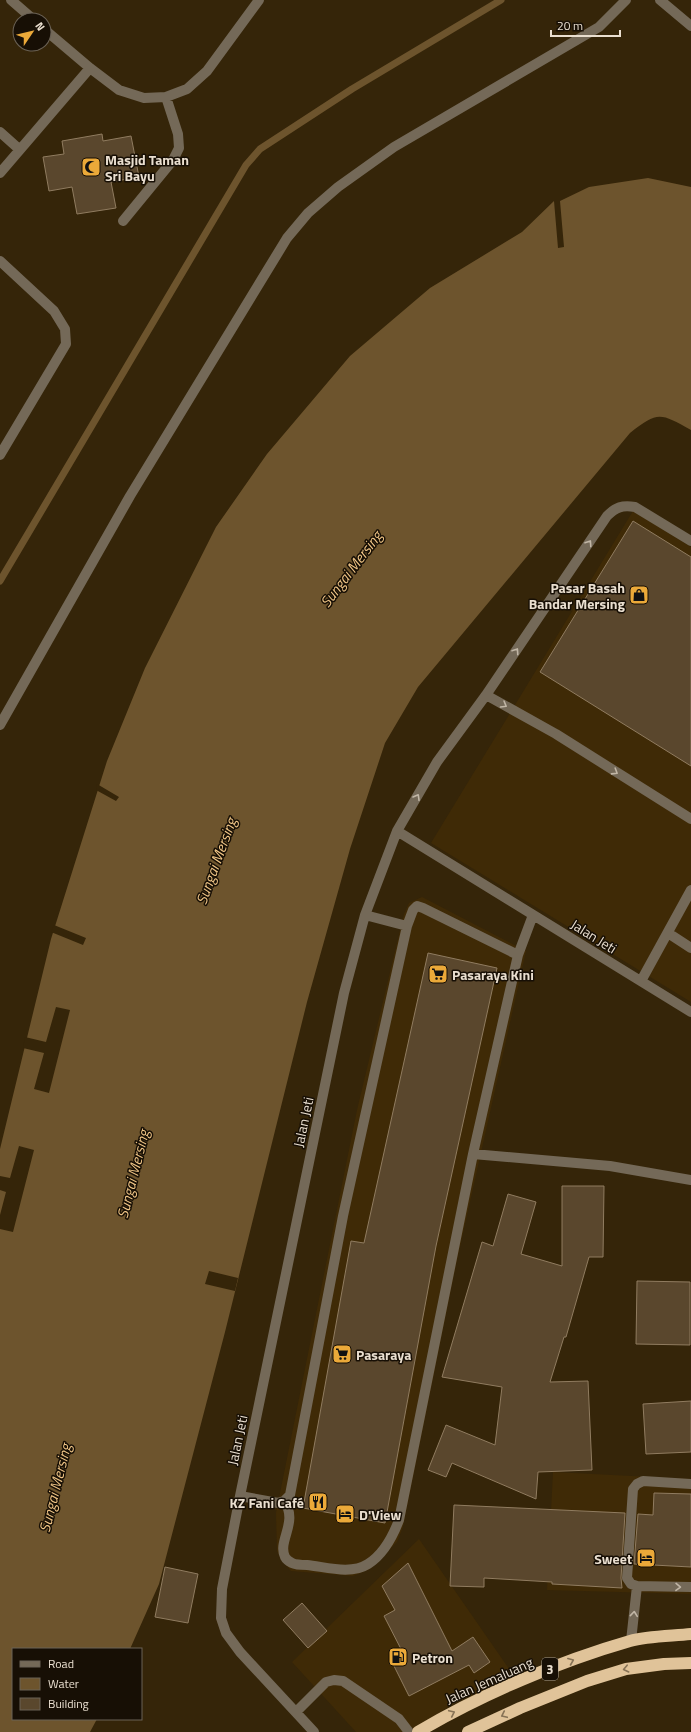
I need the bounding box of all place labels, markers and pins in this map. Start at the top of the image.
place label: Masjid Taman Sri Bayu [105,149,189,186]
mosque icon: Masjid Taman Sri Bayu [80,156,102,178]
place label: Pasar Basah Bandar Mersing [529,577,626,614]
shop icon: Pasar Basah Bandar Mersing [628,584,650,606]
supermarket icon: Pasaraya Kini [427,963,449,985]
place label: Pasaraya Kini [452,964,534,985]
supermarket icon: Pasaraya [331,1343,353,1365]
place label: Pasaraya [356,1344,411,1365]
restaurant icon: KZ Fani Café [307,1491,329,1513]
place label: KZ Fani Café [230,1492,304,1513]
hotel icon: D'View [334,1503,356,1525]
place label: D'View [359,1504,401,1525]
hotel icon: Sweet [635,1547,657,1569]
place label: Sweet [594,1548,632,1569]
fuel station icon: Petron [387,1646,409,1668]
place label: Petron [412,1647,453,1668]

